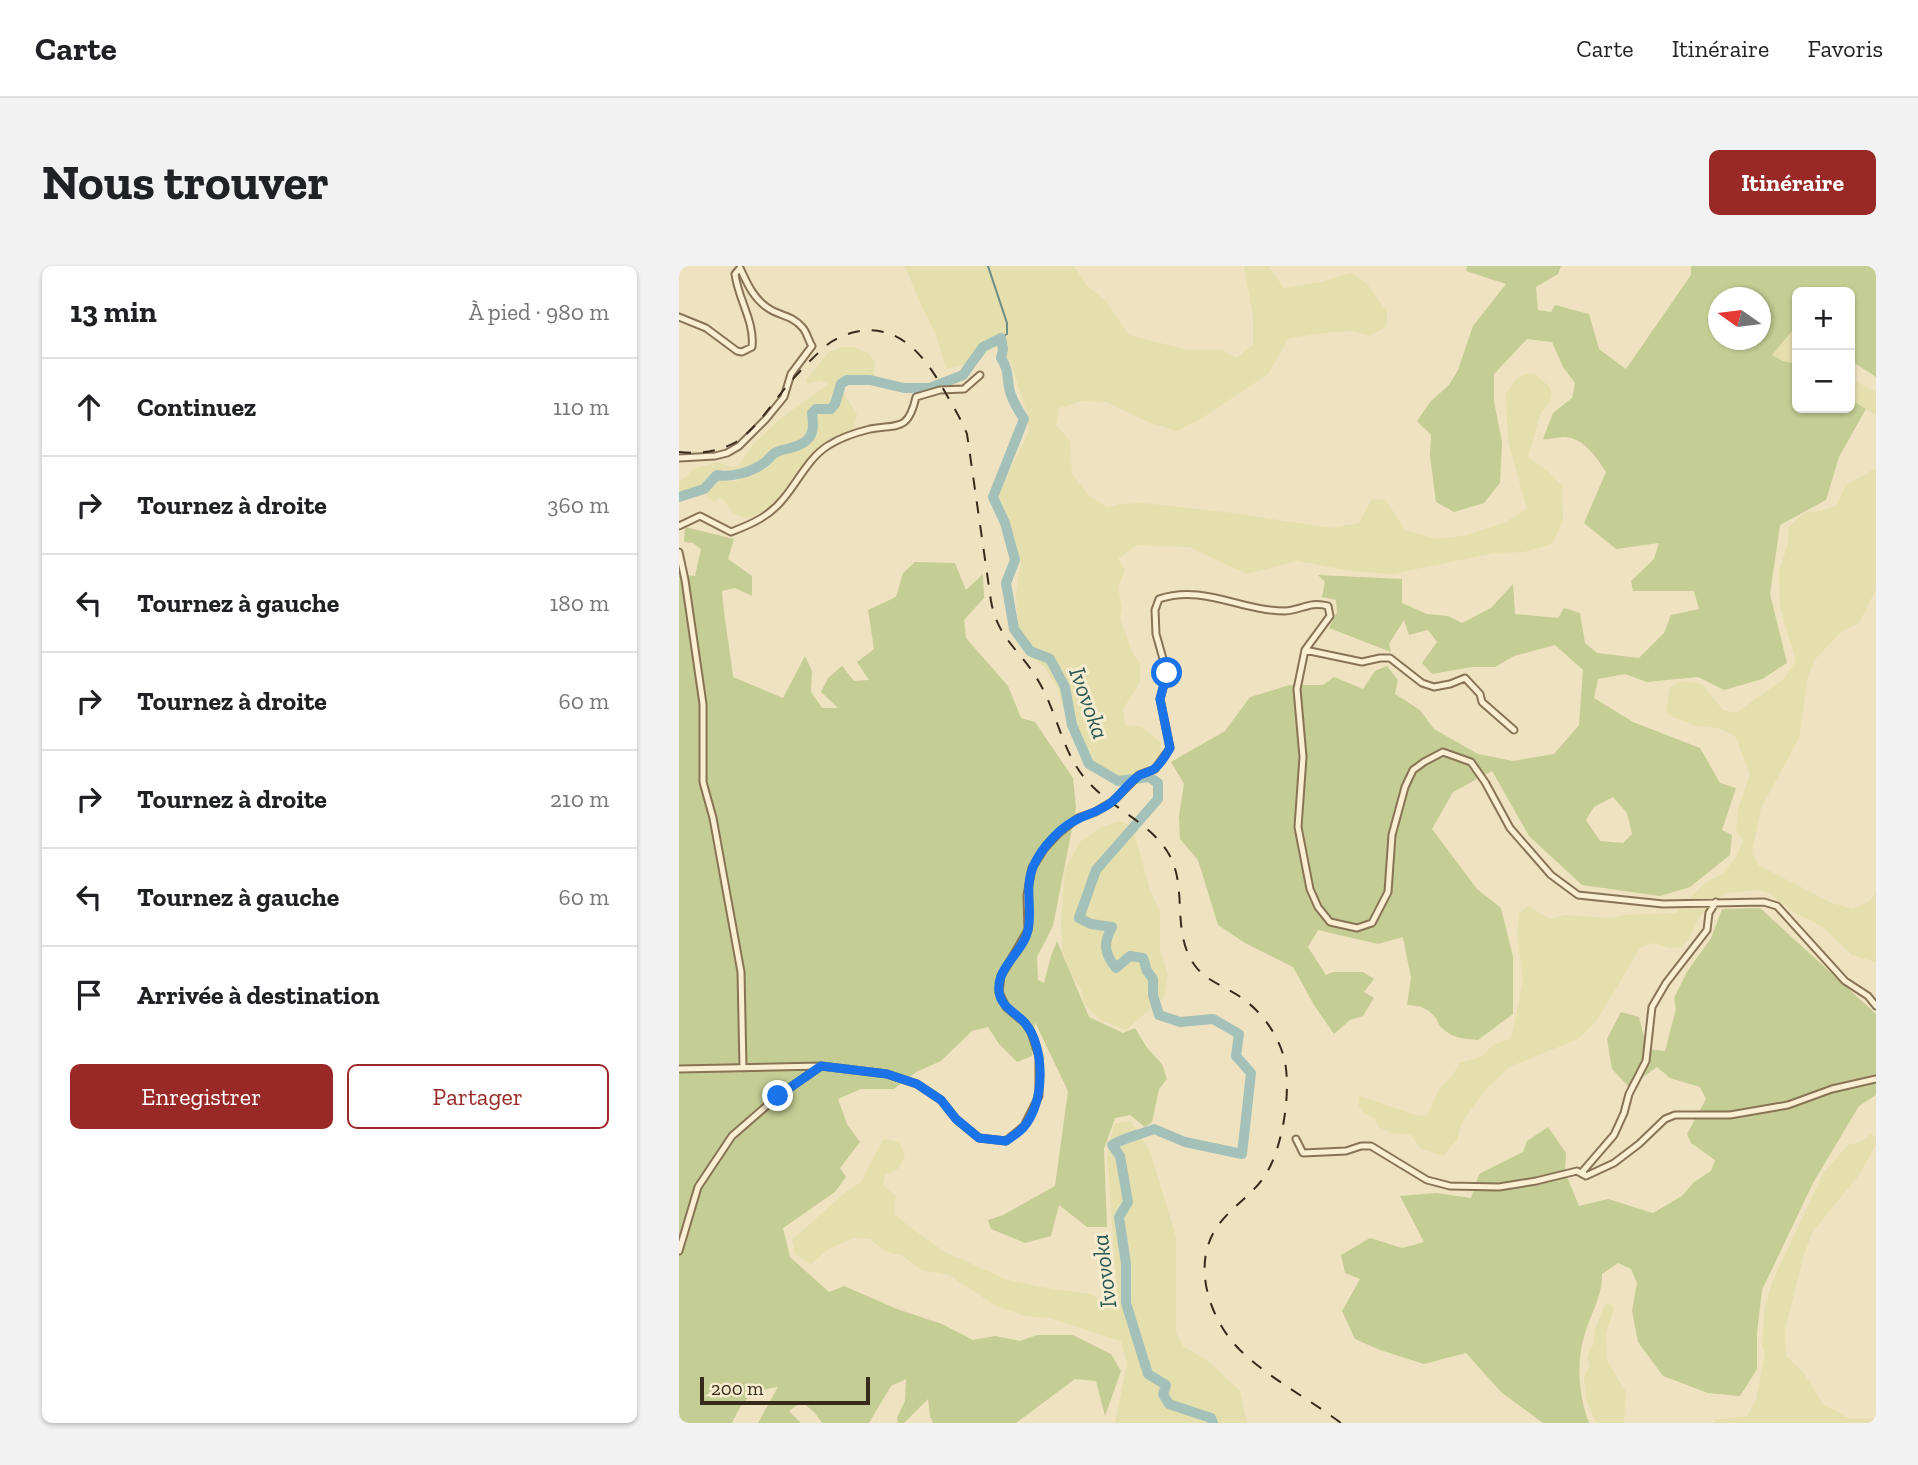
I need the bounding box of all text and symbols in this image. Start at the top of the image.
text: Carte [35,29,117,68]
text: Carte [1576,34,1634,63]
text: Itinéraire [1672,34,1769,63]
text: Favoris [1807,34,1883,63]
button: Itinéraire [1709,150,1876,215]
text: Nous trouver [42,153,329,212]
north arrow [1708,287,1771,350]
map controls [1792,287,1855,413]
button: + [1792,287,1855,350]
text: 13 min [70,294,157,330]
text: À pied · 980 m [469,298,609,326]
button: − [1792,350,1855,413]
icon: ahead [70,388,108,426]
text: Continuez [137,391,256,423]
text: 110 m [553,393,609,421]
icon: right [70,486,108,524]
text: Tournez à droite [137,489,327,521]
text: 360 m [547,491,609,519]
icon: left [70,584,108,622]
text: Tournez à gauche [137,587,339,619]
text: 180 m [549,589,609,617]
route start [1151,657,1182,688]
water label: Ivovoka [1063,663,1116,743]
icon: right [70,682,108,720]
text: Tournez à droite [137,685,327,717]
text: 60 m [558,687,609,715]
icon: right [70,780,108,818]
text: Tournez à droite [137,783,327,815]
text: 210 m [550,785,609,813]
icon: left [70,878,108,916]
text: Tournez à gauche [137,881,339,913]
text: 60 m [558,883,609,911]
icon: arrive [70,976,108,1014]
text: Arrivée à destination [137,979,380,1011]
button: Enregistrer [70,1064,333,1129]
button: Partager [347,1064,609,1129]
route end [762,1080,793,1111]
water label: Ivovoka [1085,1232,1122,1310]
scale bar [700,1374,870,1406]
text: 200 m [711,1377,763,1400]

